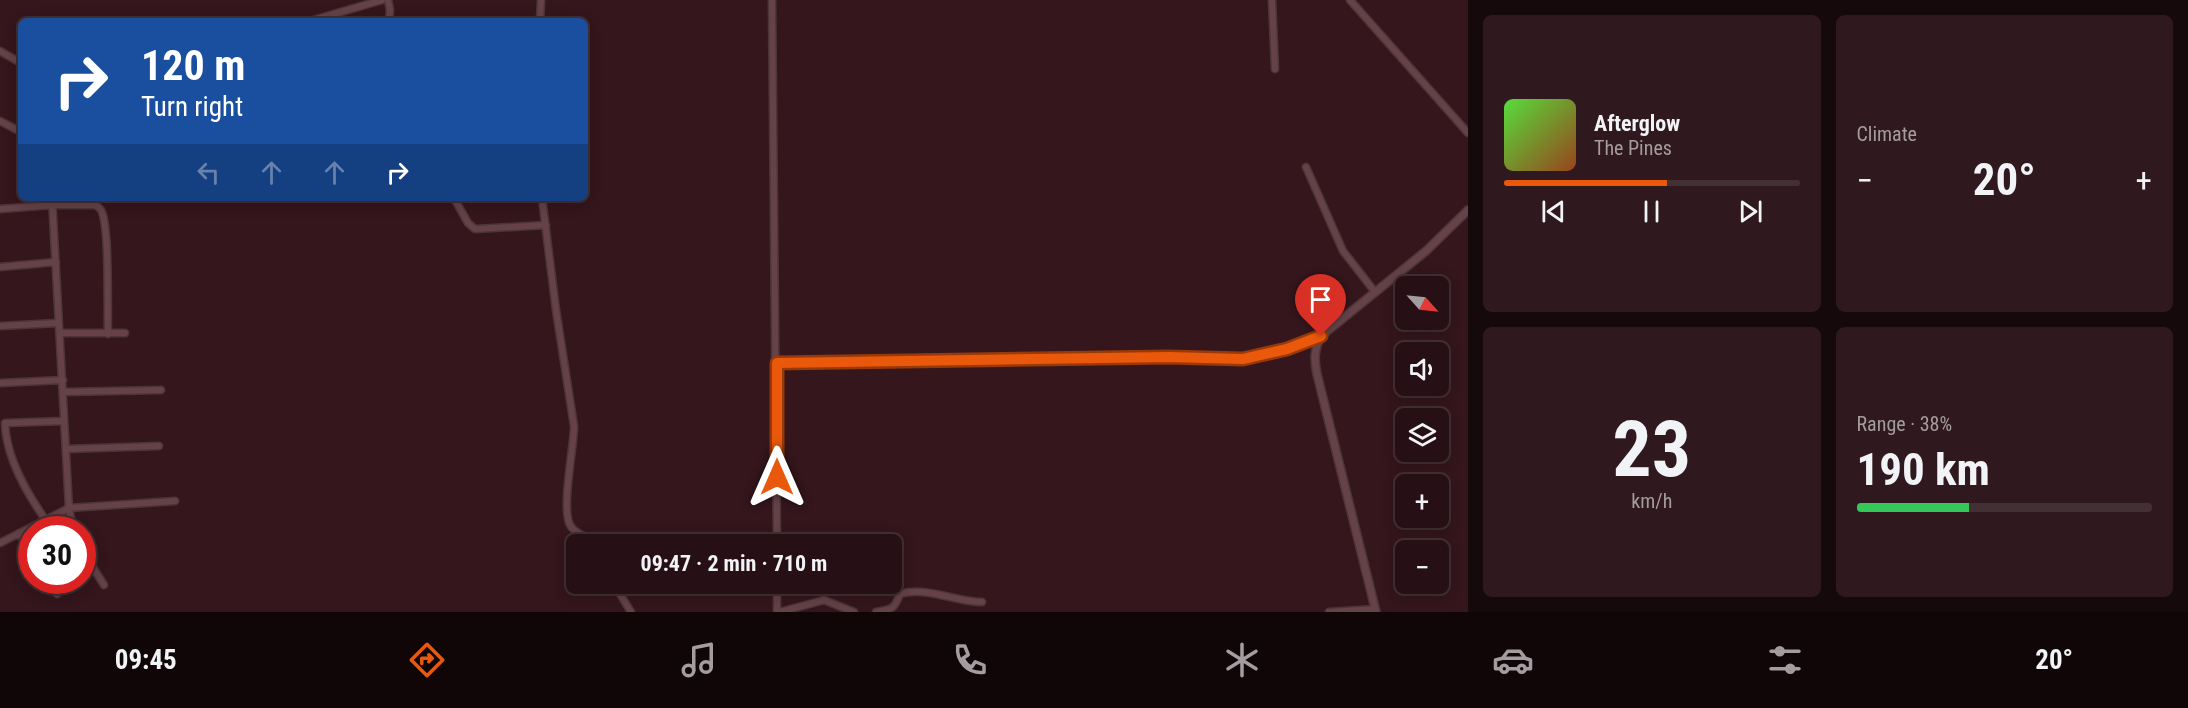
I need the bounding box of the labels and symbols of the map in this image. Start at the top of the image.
pin [1295,274,1346,336]
north arrow [1395,276,1449,330]
position arrow [745,445,809,509]
speed limit sign: 30 [18,516,96,594]

